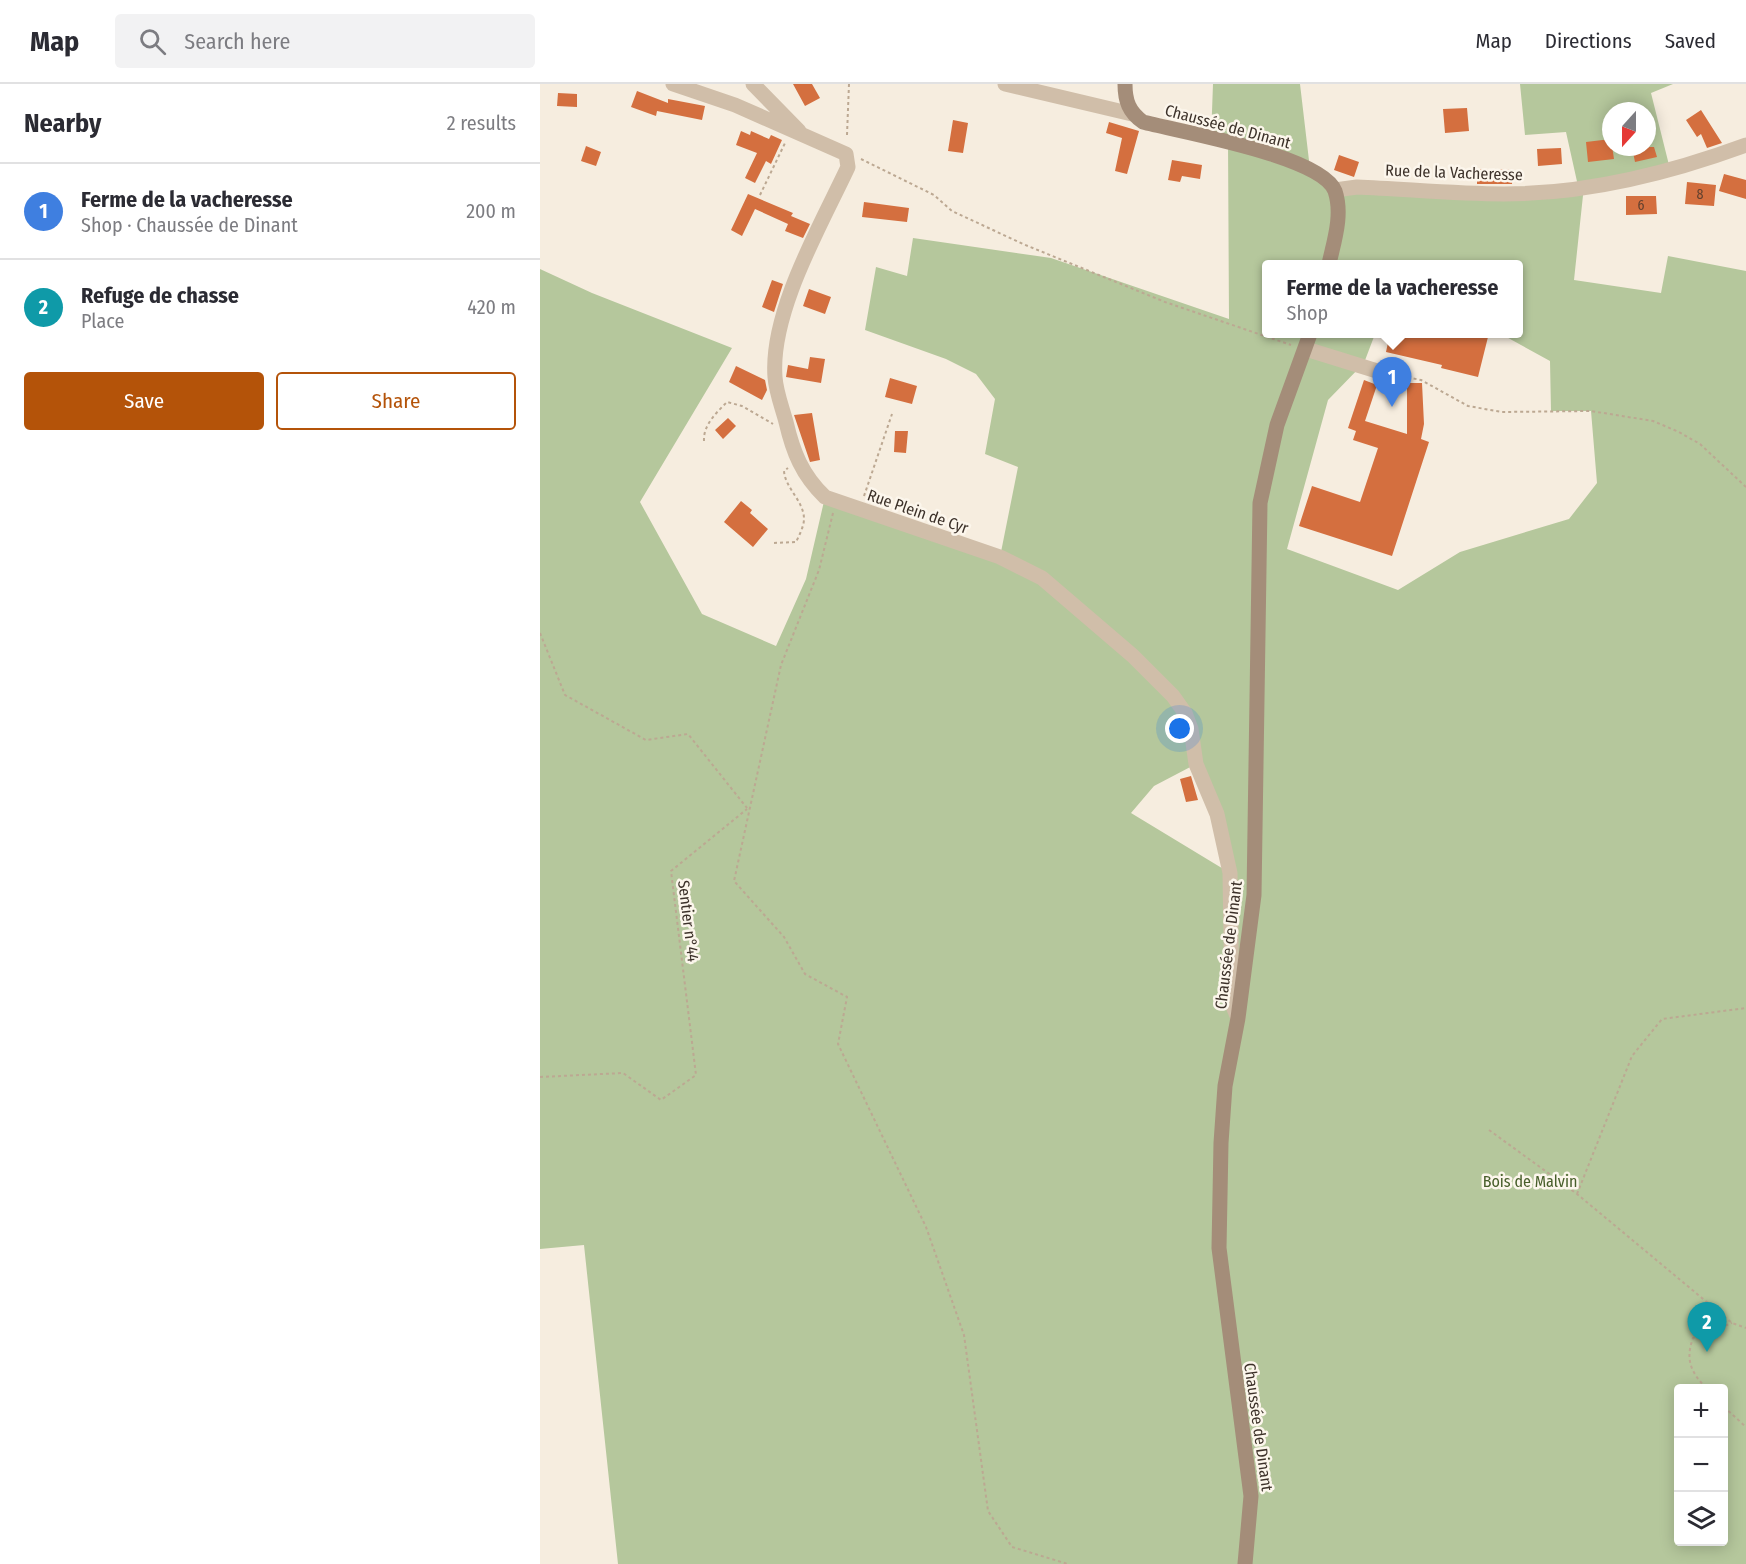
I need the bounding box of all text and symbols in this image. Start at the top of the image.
search box [115,14,535,68]
text: Map [30,25,79,58]
icon: search [136,25,169,58]
text: Search here [184,28,290,55]
text: Map [1475,28,1512,54]
text: Directions [1545,28,1632,54]
text: Saved [1665,28,1716,54]
street label: Chaussée de Dinant [1163,101,1293,153]
north arrow [1602,102,1656,156]
text: Nearby [24,108,101,139]
text: 2 results [447,111,516,135]
street label: Rue de la Vacheresse [1385,161,1523,184]
text: Ferme de la vacheresse [81,186,293,213]
house number: 8 [1697,186,1704,203]
house number: 6 [1638,197,1645,214]
text: 1 [39,199,48,223]
text: 200 m [466,199,516,223]
text: Shop · Chaussée de Dinant [81,213,298,237]
popup [1262,260,1523,338]
text: Ferme de la vacheresse [1287,274,1498,301]
text: Refuge de chasse [81,282,239,309]
text: 2 [39,295,48,319]
text: 420 m [467,295,516,319]
text: Shop [1287,301,1328,325]
text: Place [81,309,124,333]
pin: 1 [1372,358,1412,407]
button: Save [24,372,264,430]
button: Share [276,372,516,430]
street label: Rue Plein de Cyr [865,485,971,538]
your location [1165,714,1194,743]
street label: Sentier n°44 [674,879,703,963]
street label: Chaussée de Dinant [1211,879,1246,1010]
park label: Bois de Malvin [1483,1172,1577,1191]
pin: 2 [1688,1302,1726,1352]
street label: Chaussée de Dinant [1240,1362,1277,1493]
map controls [1674,1384,1728,1546]
button: + [1674,1384,1728,1438]
button: − [1674,1438,1728,1492]
button: layers [1674,1492,1728,1546]

